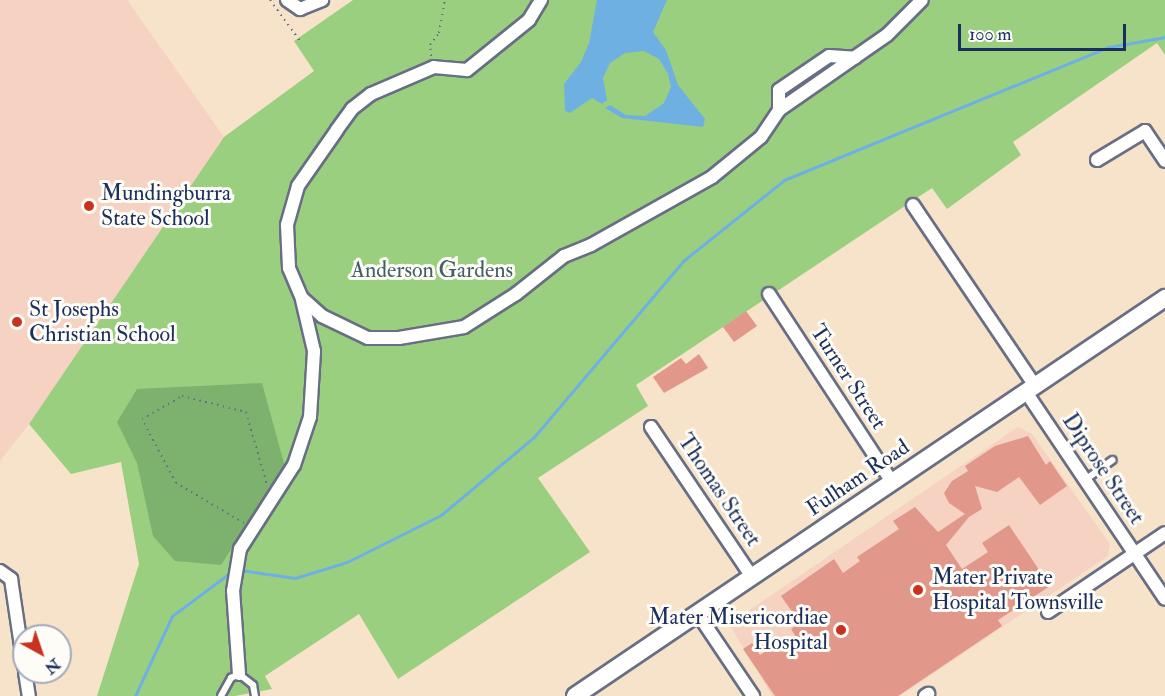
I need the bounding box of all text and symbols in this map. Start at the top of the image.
scale bar [961,12,1129,50]
text: 100 m [969,23,1012,46]
place label: Mundingburra State School [101,180,231,231]
marker: Mundingburra State School [82,199,96,213]
park label: Anderson Gardens [351,258,513,284]
place label: St Josephs Christian School [29,296,176,348]
marker: St Josephs Christian School [10,315,24,329]
street label: Turner Street [804,319,892,435]
street label: Diprose Street [1056,409,1150,529]
street label: Thomas Street [672,429,766,551]
street label: Fulham Road [801,434,915,522]
place label: Mater Private Hospital Townsville [932,564,1103,616]
marker: Mater Private Hospital Townsville [909,581,927,599]
place label: Mater Misericordiae Hospital [648,604,828,656]
marker: Mater Misericordiae Hospital [832,621,850,639]
north arrow [12,624,72,684]
text: N [40,654,64,679]

